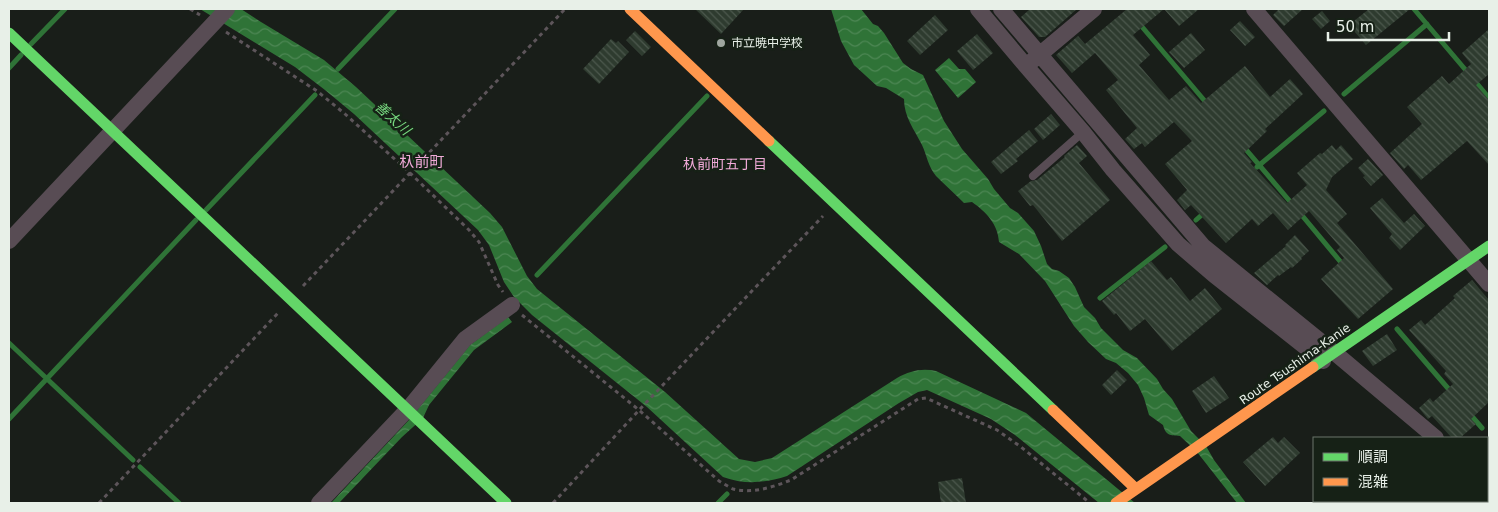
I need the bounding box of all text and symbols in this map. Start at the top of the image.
scale bar [1328,10,1449,42]
text: 50 m [1336,18,1374,36]
place label: 市立暁中学校 [731,36,803,50]
marker: 市立暁中学校 [715,37,727,49]
water label: 善太川 [372,98,415,139]
district label: 杁前町 [399,153,445,171]
district label: 杁前町五丁目 [683,156,767,172]
street label: Route Tsushima-Kanie [1237,320,1353,408]
legend [1313,437,1488,502]
text: 順調 [1358,448,1388,466]
text: 混雑 [1358,473,1388,491]

